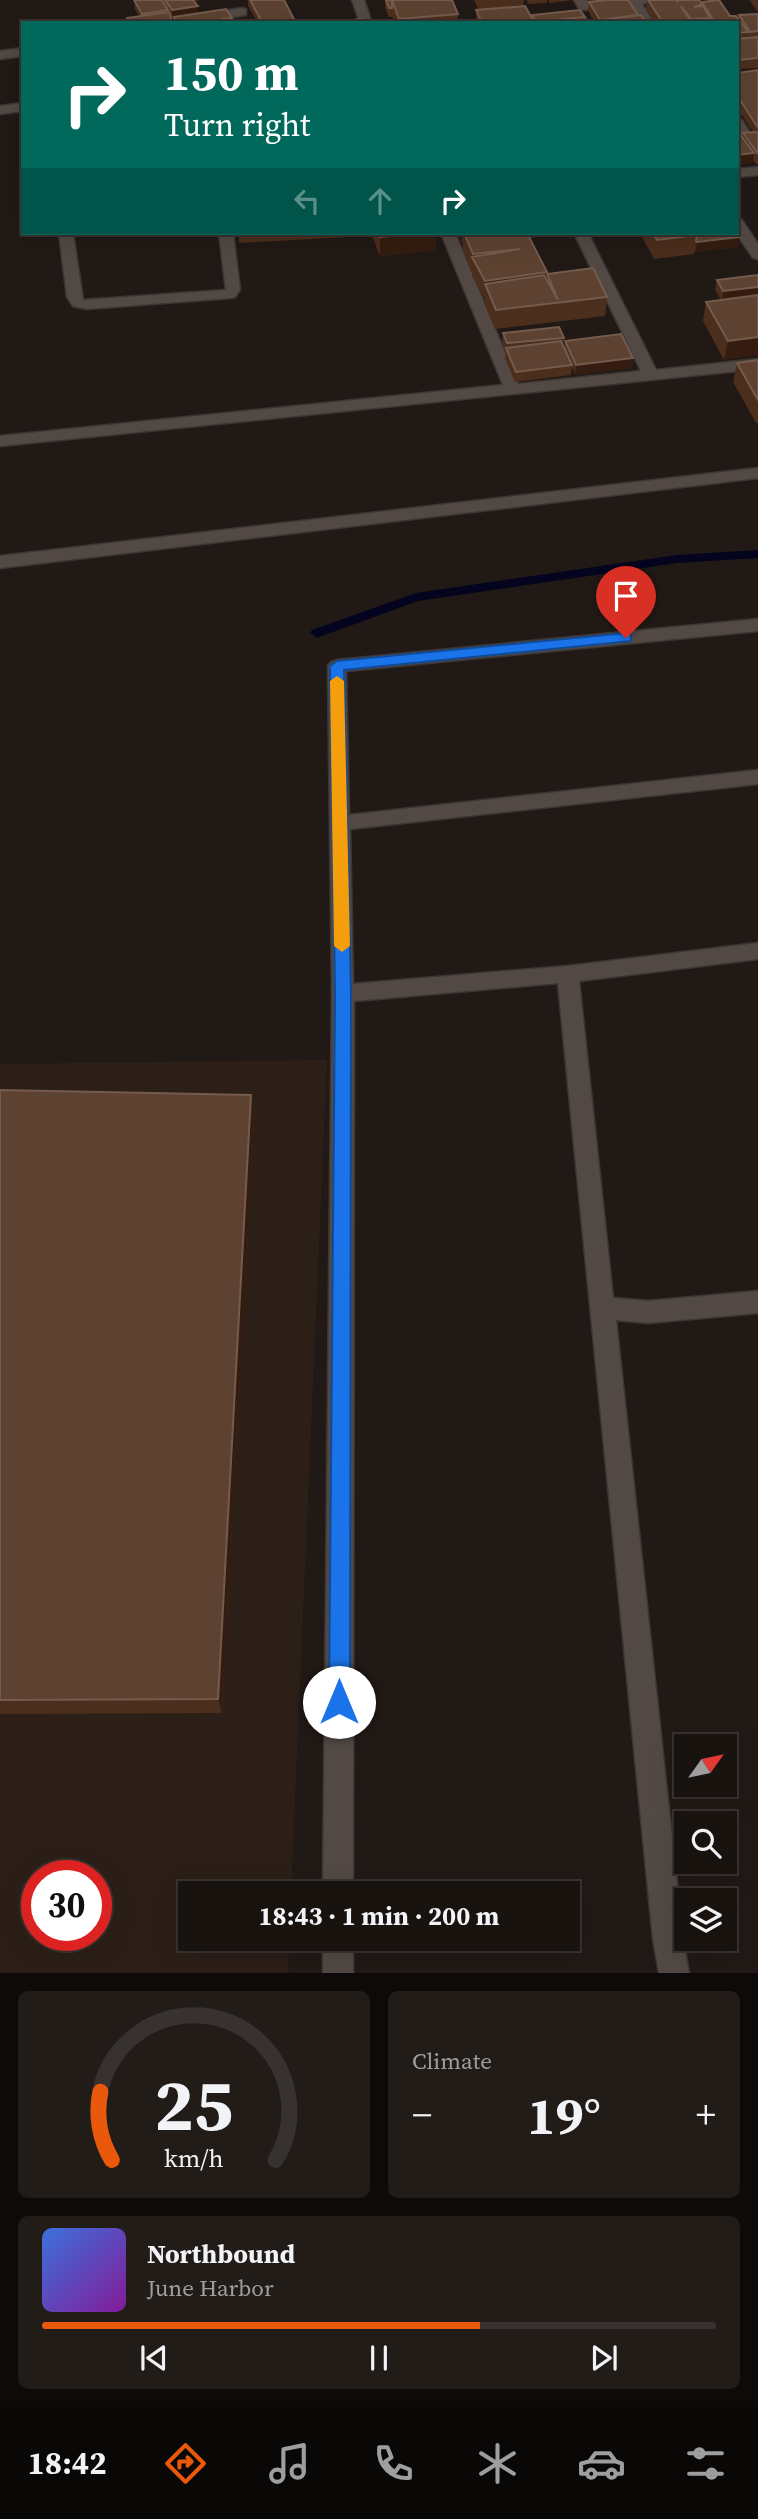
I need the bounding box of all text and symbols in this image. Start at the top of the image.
text: 150 m [164,39,299,106]
icon: right [49,49,140,140]
text: Turn right [164,103,310,147]
icon: left [288,182,326,220]
icon: ahead [361,182,399,220]
icon: right [434,182,472,220]
pin [596,566,656,638]
icon: arrive [607,577,645,615]
position arrow [302,1665,376,1739]
north arrow [674,1734,737,1797]
map controls [674,1734,737,1951]
button: search [674,1811,737,1874]
speed limit sign: 30 [21,1860,112,1951]
button: layers [674,1888,737,1951]
text: 18:43 · 1 min · 200 m [259,1898,499,1934]
text: Climate [412,2045,492,2077]
text: 25 [155,2056,233,2155]
text: 19° [527,2080,601,2151]
text: − [412,2089,432,2141]
text: + [696,2089,716,2141]
text: km/h [164,2141,224,2175]
text: Northbound [147,2236,295,2272]
text: June Harbor [147,2272,274,2304]
icon: previous [135,2339,173,2377]
icon: pause [360,2339,398,2377]
icon: next [585,2339,623,2377]
icon: directions [161,2439,210,2488]
icon: music [265,2439,314,2488]
icon: phone [369,2439,418,2488]
icon: climate [473,2439,522,2488]
icon: car [577,2439,626,2488]
icon: filters [681,2439,730,2488]
text: 18:42 [28,2441,106,2485]

